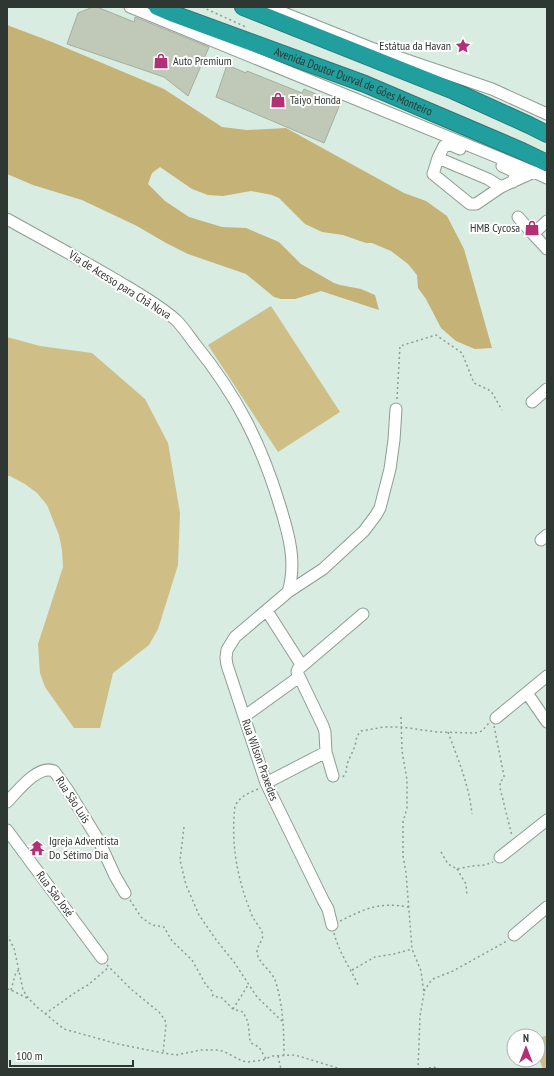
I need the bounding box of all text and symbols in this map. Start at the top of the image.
place icon: Estátua da Havan [454,37,472,55]
place label: Estátua da Havan [379,38,451,53]
street label: Avenida Doutor Durval de Góes Monteiro [272,43,435,119]
shop icon: Auto Premium [152,52,170,70]
place label: Auto Premium [173,53,232,68]
shop icon: Taiyo Honda [269,91,287,109]
place label: Taiyo Honda [290,92,341,107]
shop icon: HMB Cycosa [523,219,541,237]
place label: HMB Cycosa [470,220,520,235]
street label: Via de Acesso para Chã Nova [65,246,174,322]
street label: Rua Wilson Praxedes [239,717,282,803]
street label: Rua São Luís [53,774,94,826]
place label: Igreja Adventista Do Sétimo Dia [49,833,119,862]
temple icon: Igreja Adventista Do Sétimo Dia [28,839,46,857]
street label: Rua São José [33,868,77,919]
north arrow [506,1028,546,1068]
text: N [523,1031,529,1045]
scale bar [10,1042,133,1068]
text: 100 m [16,1048,43,1063]

